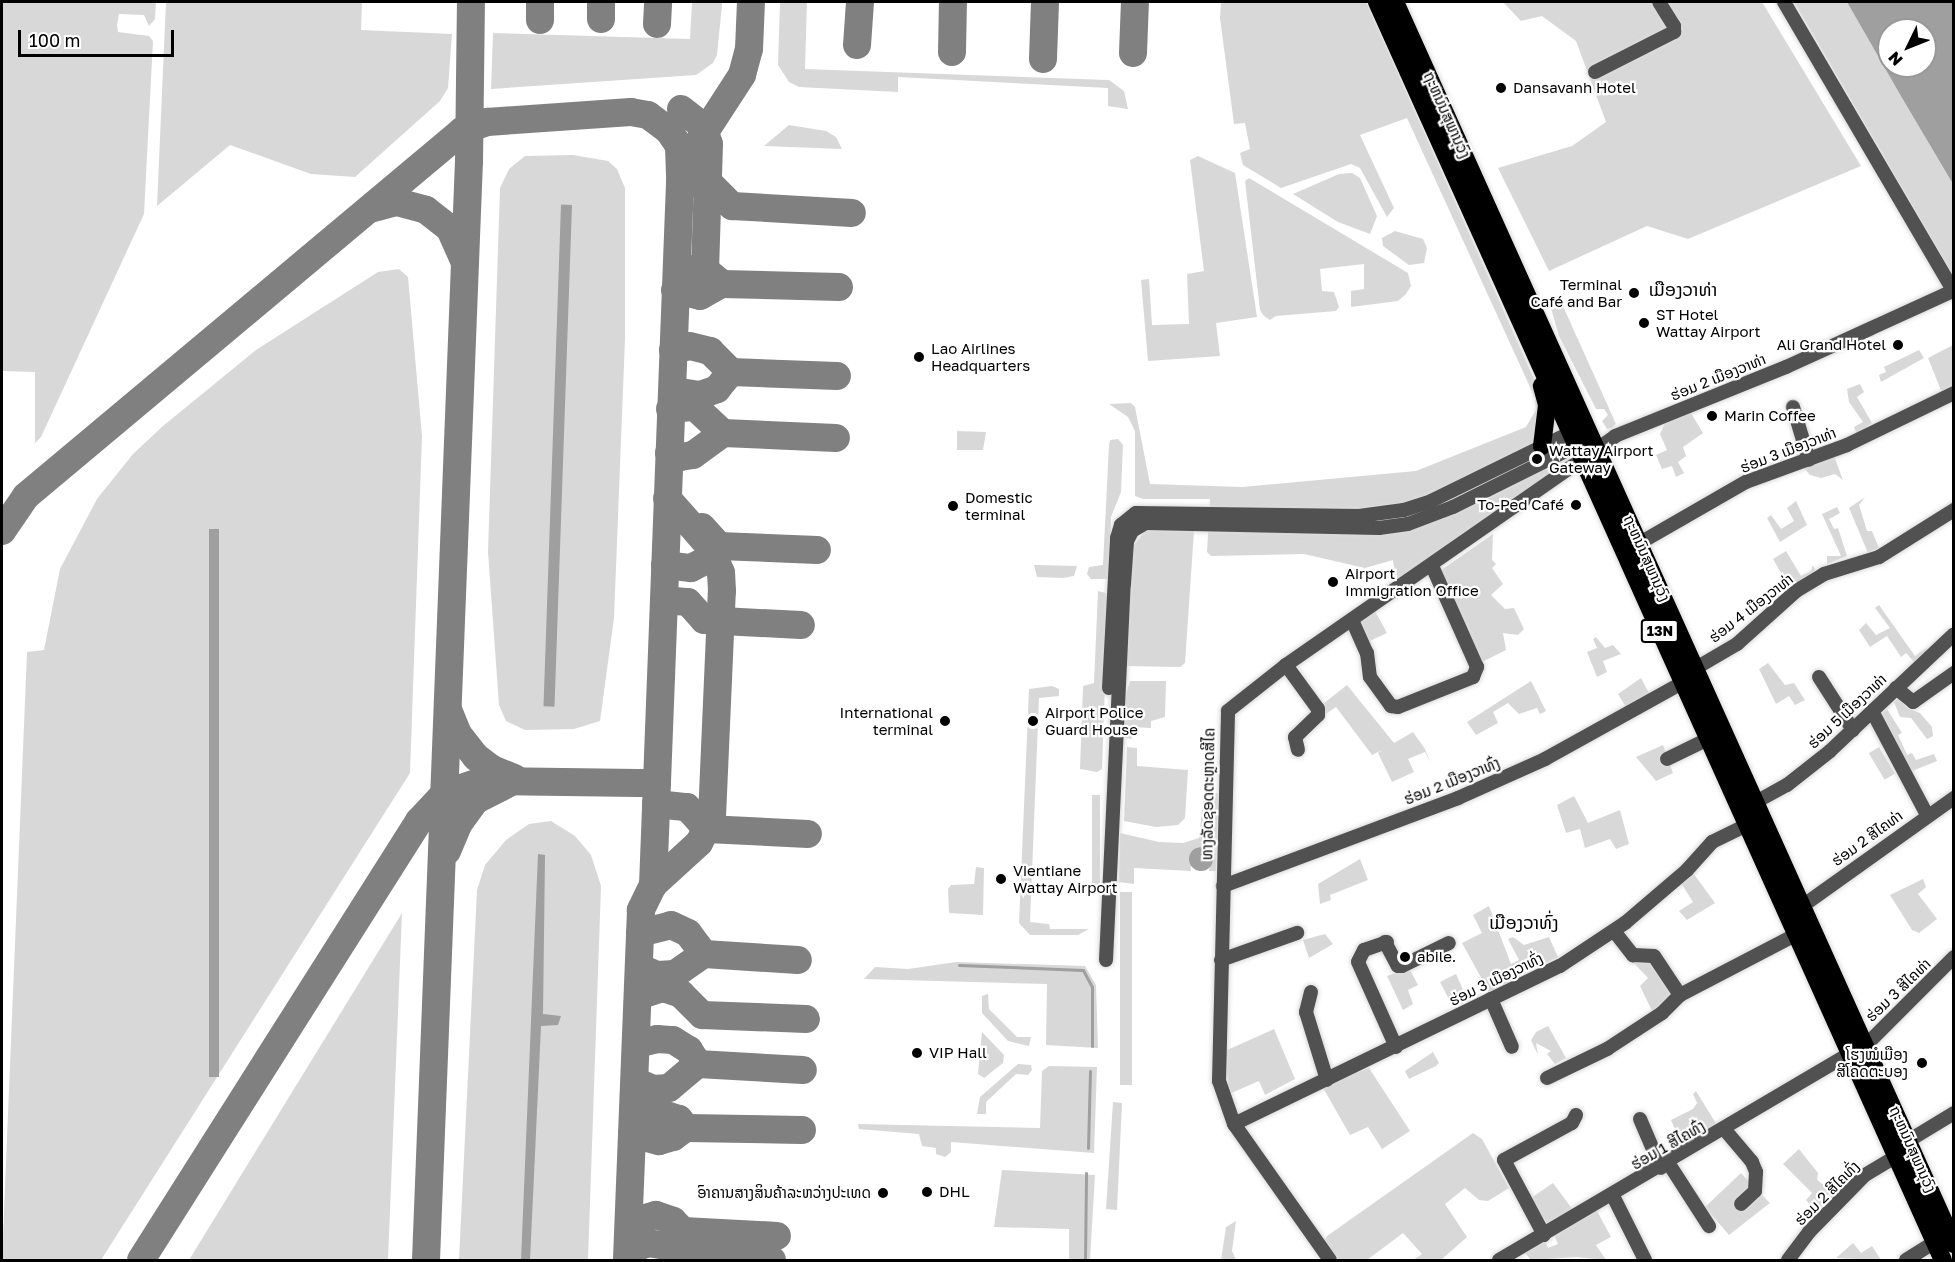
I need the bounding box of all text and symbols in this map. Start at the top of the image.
scale bar [21,18,177,56]
north arrow [1877,18,1937,78]
text: 100 m [29,29,80,51]
text: N [1884,48,1907,70]
street label: ຖະຫນົນສຸພານຸວົງ [1420,69,1474,161]
place label: Dansavanh Hotel [1513,79,1636,97]
marker: Dansavanh Hotel [1494,81,1508,95]
place label: Terminal Café and Bar [1531,275,1622,310]
district label: ເມືອງວາທ່າ [1649,278,1717,300]
marker: Terminal Café and Bar [1627,286,1641,300]
place label: ST Hotel Wattay Airport [1656,305,1761,340]
marker: ST Hotel Wattay Airport [1637,316,1651,330]
place label: Ali Grand Hotel [1777,336,1886,354]
marker: Ali Grand Hotel [1891,338,1905,352]
place label: Lao Airlines Headquarters [931,339,1030,374]
marker: Lao Airlines Headquarters [912,350,926,364]
street label: ຮ່ອມ 2 ເມືອງວາທ່າ [1668,350,1768,404]
place label: Marin Coffee [1724,407,1816,425]
marker: Marin Coffee [1705,409,1719,423]
street label: ຮ່ອມ 3 ເມືອງວາທ່າ [1738,423,1838,477]
place label: Wattay Airport Gateway [1549,441,1654,476]
marker: Wattay Airport Gateway [1530,452,1544,466]
place label: Domestic terminal [965,488,1033,523]
place label: To-Ped Café [1477,496,1564,514]
marker: To-Ped Café [1569,498,1583,512]
marker: Domestic terminal [946,499,960,513]
street label: ຖະຫນົນສຸພານຸວົງ [1620,512,1674,604]
place label: Airport Immigration Office [1345,564,1479,599]
street label: ຮ່ອມ 4 ເມືອງວາທ່າ [1705,570,1797,646]
marker: Airport Immigration Office [1326,575,1340,589]
road number: 13N [1640,620,1680,642]
street label: ຮ່ອມ 5 ເມືອງວາທ່າ [1804,670,1890,752]
place label: International terminal [840,703,933,738]
place label: Airport Police Guard House [1045,703,1143,738]
marker: International terminal [938,714,952,728]
marker: Airport Police Guard House [1026,714,1040,728]
street label: ທາງລັດຊອດຕະຫຼາດສີໄຄ [1198,728,1218,860]
street label: ຮ່ອມ 2 ເມືອງວາທົ່ງ [1401,754,1503,808]
street label: ຮ່ອມ 2 ສີໄຄທ່າ [1828,806,1906,870]
place label: Vientiane Wattay Airport [1013,861,1118,896]
marker: Vientiane Wattay Airport [994,872,1008,886]
district label: ເມືອງວາທົ່ງ [1489,911,1559,933]
place label: abile. [1417,948,1456,966]
street label: ຮ່ອມ 3 ເມືອງວາທົ່ງ [1446,949,1546,1009]
marker: abile. [1398,950,1412,964]
street label: ຮ່ອມ 3 ສີໄຄທ່າ [1862,955,1934,1025]
place label: VIP Hall [929,1044,987,1062]
place label: ໂຮງໝໍເມືອງ ສີໂຄດຕະບອງ [1836,1045,1908,1080]
marker: VIP Hall [910,1046,924,1060]
marker: ໂຮງໝໍເມືອງ ສີໂຄດຕະບອງ [1913,1054,1931,1072]
street label: ຖະຫນົນສຸພານຸວົງ [1886,1103,1940,1195]
street label: ຮ່ອມ 1 ສີໄຄທົ່ງ [1628,1117,1708,1173]
street label: ຮ່ອມ 2 ສີໄຄທົ່ງ [1791,1157,1863,1229]
place label: DHL [939,1183,969,1201]
place label: ົອາຄານສາງສິນຄ້າລະຫວ່າງປະເທດ [697,1184,871,1202]
marker: DHL [920,1185,934,1199]
marker: ົອາຄານສາງສິນຄ້າລະຫວ່າງປະເທດ [876,1186,890,1200]

